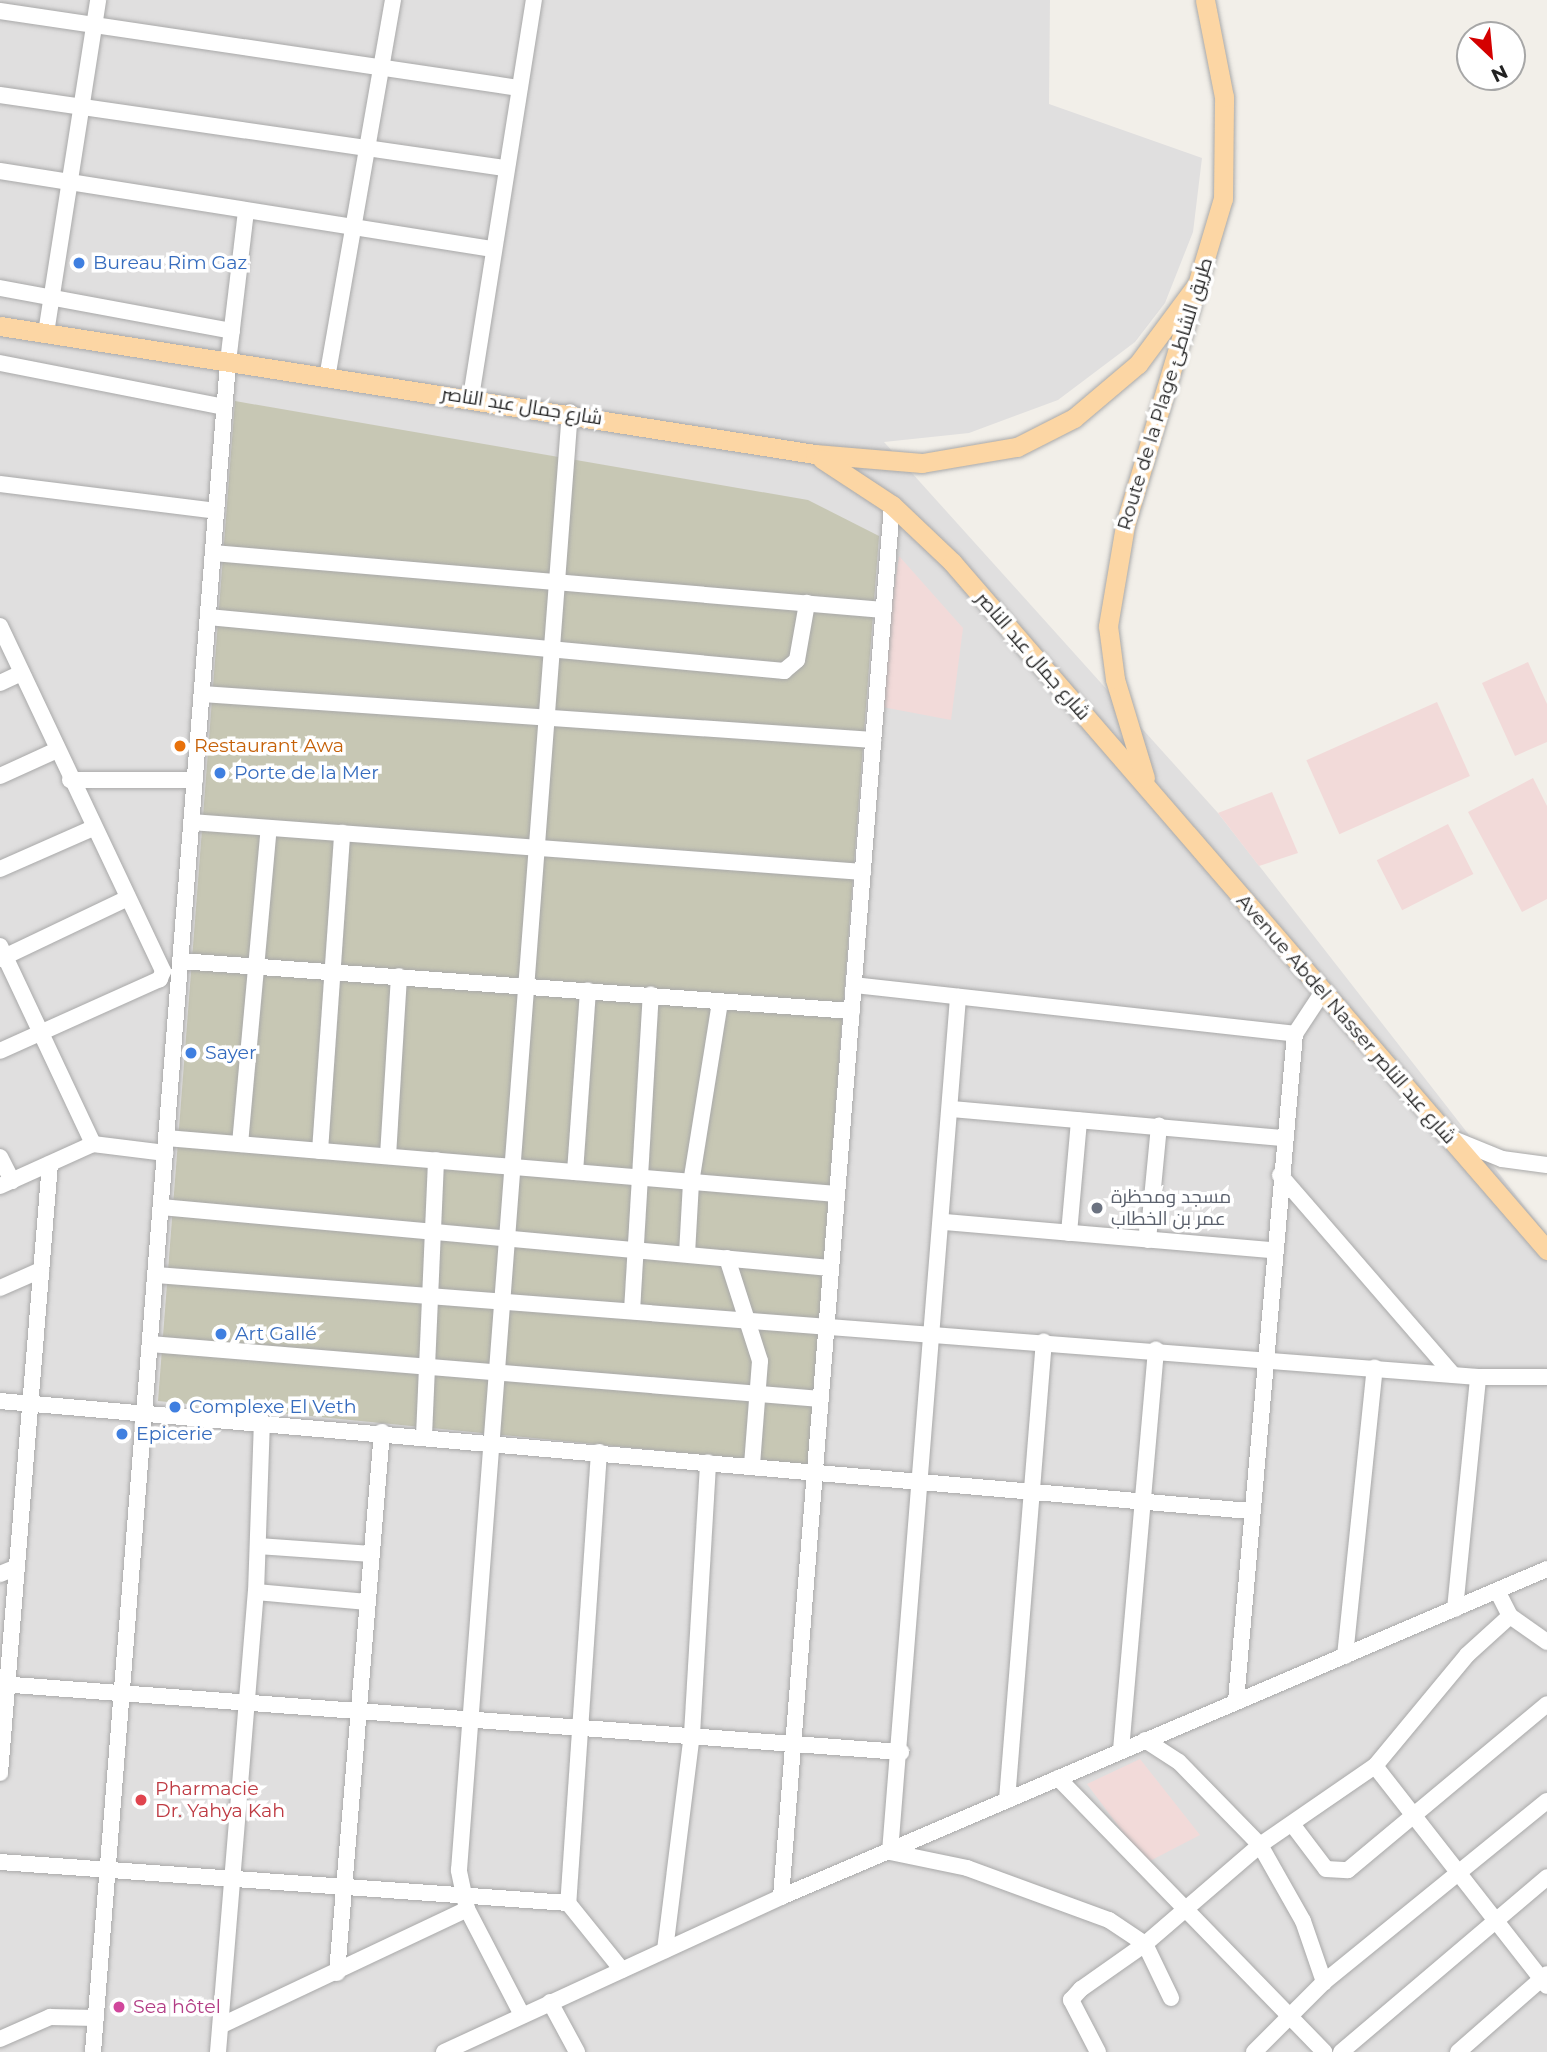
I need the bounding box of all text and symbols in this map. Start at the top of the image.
north arrow [1456,21,1526,91]
text: N [1488,60,1511,87]
place label: Bureau Rim Gaz [93,252,247,274]
marker: Bureau Rim Gaz [71,255,87,271]
street label: Route de la Plage طريق الشاطئ [1113,255,1217,533]
street label: شارع جمال عبد الناصر [440,382,604,430]
street label: شارع جمال عبد الناصر [971,587,1095,725]
place label: Restaurant Awa [194,735,344,757]
marker: Restaurant Awa [172,738,188,754]
place label: Porte de la Mer [234,762,379,784]
marker: Porte de la Mer [212,765,228,781]
street label: Avenue Abdel Nasser شارع عبد الناصر [1231,890,1461,1148]
place label: Sayer [205,1042,257,1064]
marker: Sayer [183,1045,199,1061]
place label: مسجد ومحظرة عمر بن الخطاب [1111,1186,1231,1230]
marker: مسجد ومحظرة عمر بن الخطاب [1089,1200,1105,1216]
place label: Art Gallé [235,1323,317,1345]
marker: Art Gallé [213,1326,229,1342]
place label: Complexe El Veth [189,1396,357,1418]
marker: Complexe El Veth [167,1399,183,1415]
place label: Epicerie [136,1423,213,1445]
marker: Epicerie [114,1426,130,1442]
place label: Pharmacie Dr. Yahya Kah [155,1778,285,1822]
marker: Pharmacie Dr. Yahya Kah [133,1792,149,1808]
place label: Sea hôtel [133,1996,221,2018]
marker: Sea hôtel [111,1999,127,2015]

